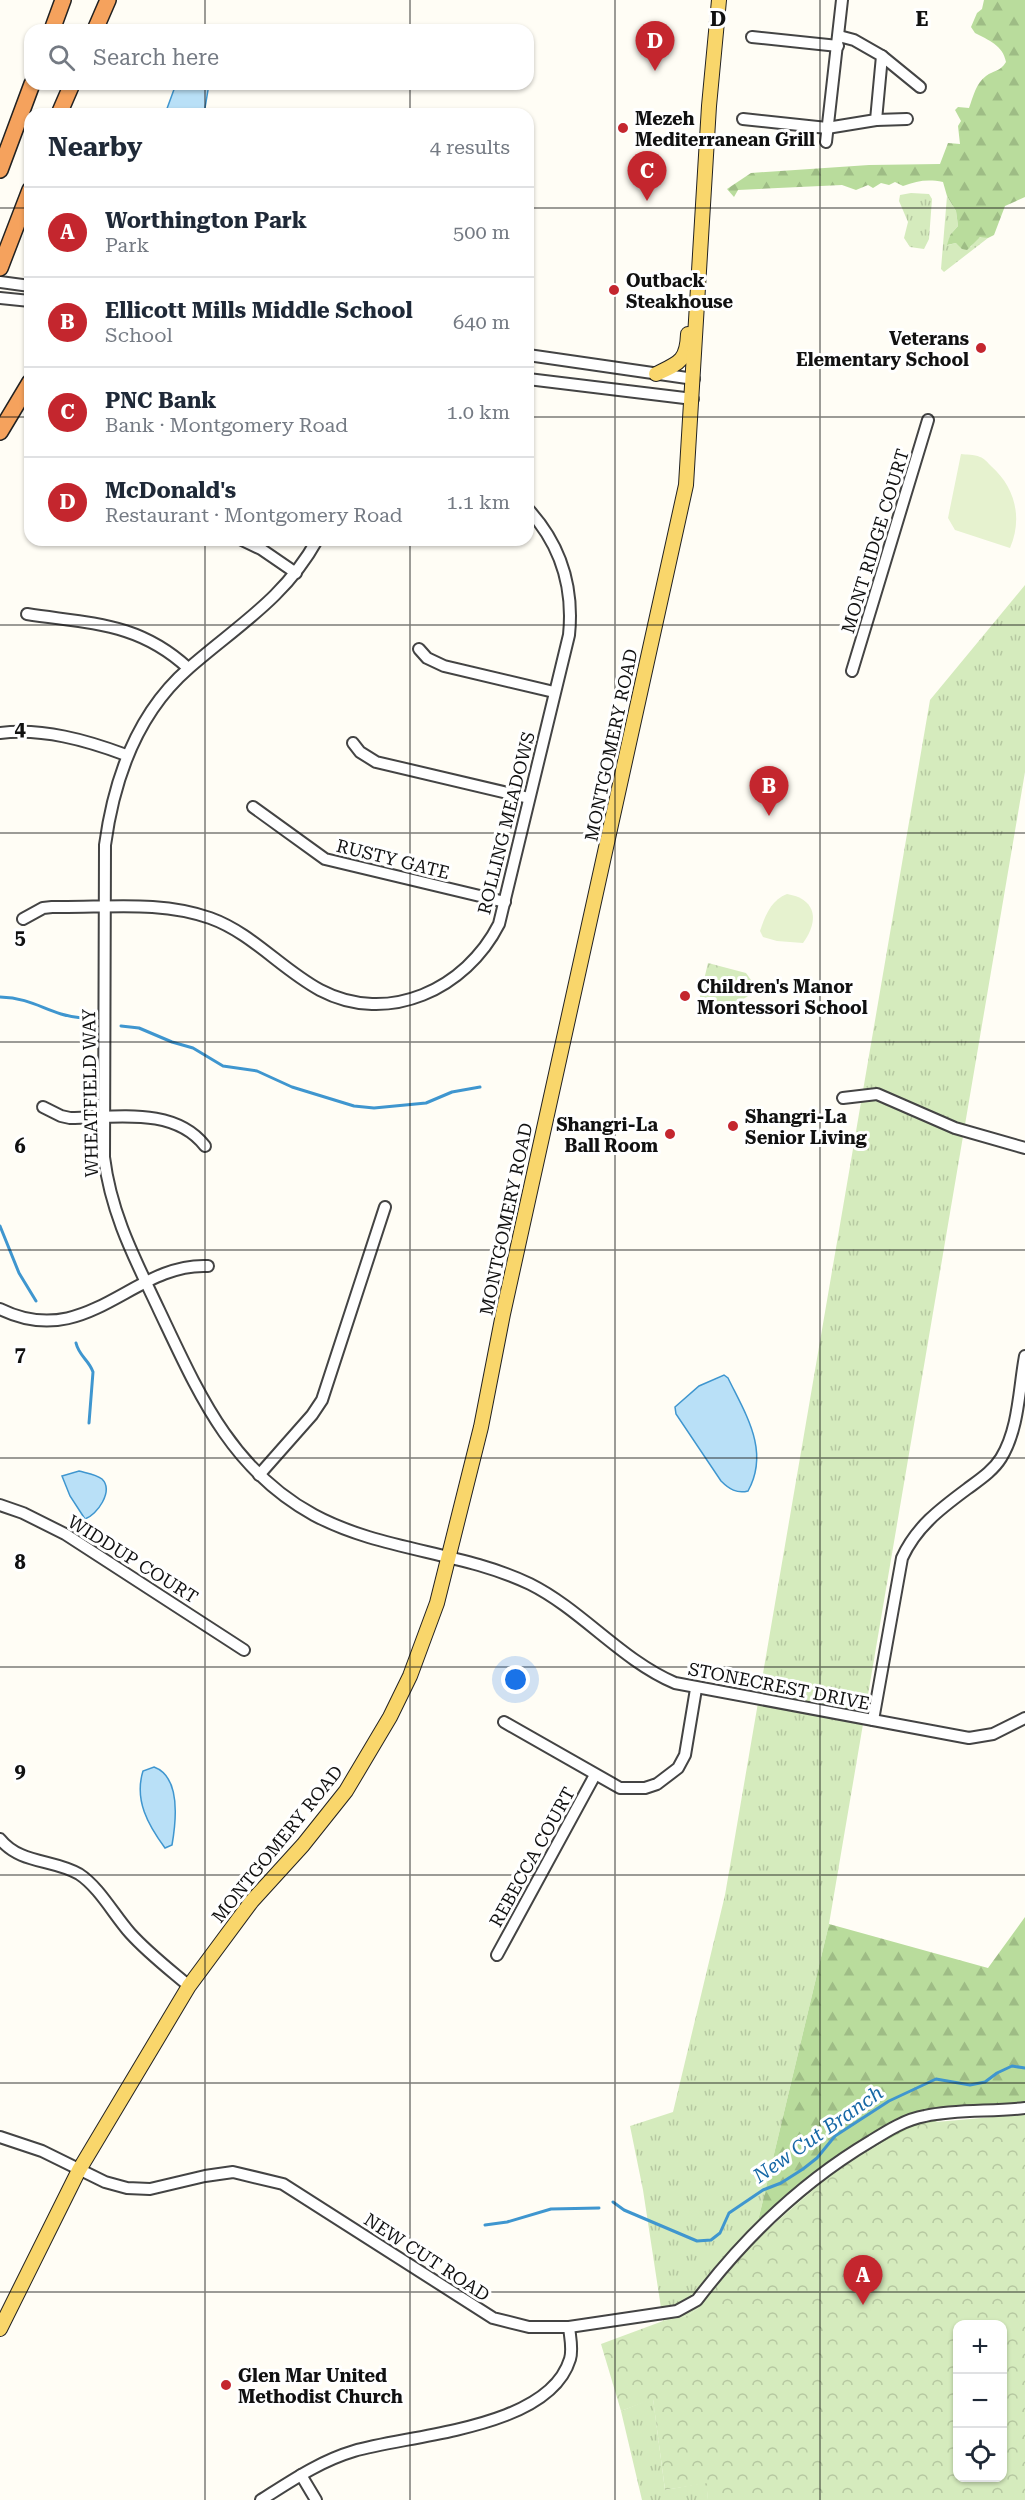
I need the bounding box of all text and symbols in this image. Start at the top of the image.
text: D [710,7,726,31]
text: E [916,7,929,31]
pin: D [636,22,674,71]
search box [24,24,534,90]
icon: search [45,41,78,74]
text: Search here [93,45,219,70]
place label: Mezeh Mediterranean Grill [635,108,815,150]
marker: Mezeh Mediterranean Grill [616,121,630,135]
text: Nearby [48,132,142,162]
text: 4 results [430,135,510,159]
pin: C [628,152,666,201]
text: Worthington Park [105,208,307,233]
text: A [60,220,75,244]
text: 500 m [453,220,510,244]
text: Park [105,233,149,257]
place label: Outback Steakhouse [626,270,734,312]
marker: Outback Steakhouse [607,283,621,297]
text: Ellicott Mills Middle School [105,298,413,323]
text: B [60,310,75,334]
text: 640 m [453,310,510,334]
text: School [105,323,173,347]
place label: Veterans Elementary School [796,328,969,370]
marker: Veterans Elementary School [974,341,988,355]
text: PNC Bank [105,388,216,413]
text: C [61,400,75,424]
text: 1.0 km [446,400,510,424]
text: Bank · Montgomery Road [105,413,348,437]
street label: MONT RIDGE COURT [837,446,913,636]
text: McDonald's [105,478,236,503]
text: D [59,490,76,514]
text: 1.1 km [446,490,510,514]
text: Restaurant · Montgomery Road [105,503,402,527]
street label: MONTGOMERY ROAD [580,647,642,843]
text: 4 [14,717,26,741]
street label: ROLLING MEADOWS [473,730,539,916]
pin: B [750,766,788,816]
street label: RUSTY GATE [334,835,452,883]
text: 5 [14,925,26,949]
place label: Children's Manor Montessori School [697,976,868,1018]
marker: Children's Manor Montessori School [678,989,692,1003]
street label: WHEATFIELD WAY [78,1008,102,1178]
place label: Shangri-La Senior Living [745,1106,868,1148]
place label: Shangri-La Ball Room [556,1114,659,1156]
marker: Shangri-La Senior Living [726,1119,740,1133]
street label: MONTGOMERY ROAD [475,1121,537,1317]
marker: Shangri-La Ball Room [663,1127,677,1141]
text: 6 [14,1134,26,1158]
text: 7 [14,1342,26,1366]
street label: WIDDUP COURT [64,1511,202,1607]
text: 8 [14,1550,26,1574]
street label: STONECREST DRIVE [686,1658,872,1714]
your location [501,1665,530,1694]
text: 9 [14,1759,26,1783]
street label: MONTGOMERY ROAD [207,1761,347,1927]
street label: REBECCA COURT [485,1784,579,1930]
water label: New Cut Branch [748,2080,888,2188]
street label: NEW CUT ROAD [360,2209,494,2305]
pin: A [844,2256,882,2305]
map controls [953,2320,1007,2482]
button: + [953,2320,1007,2374]
place label: Glen Mar United Methodist Church [238,2365,403,2407]
button: − [953,2374,1007,2428]
marker: Glen Mar United Methodist Church [219,2378,233,2392]
button: locate [953,2428,1007,2482]

